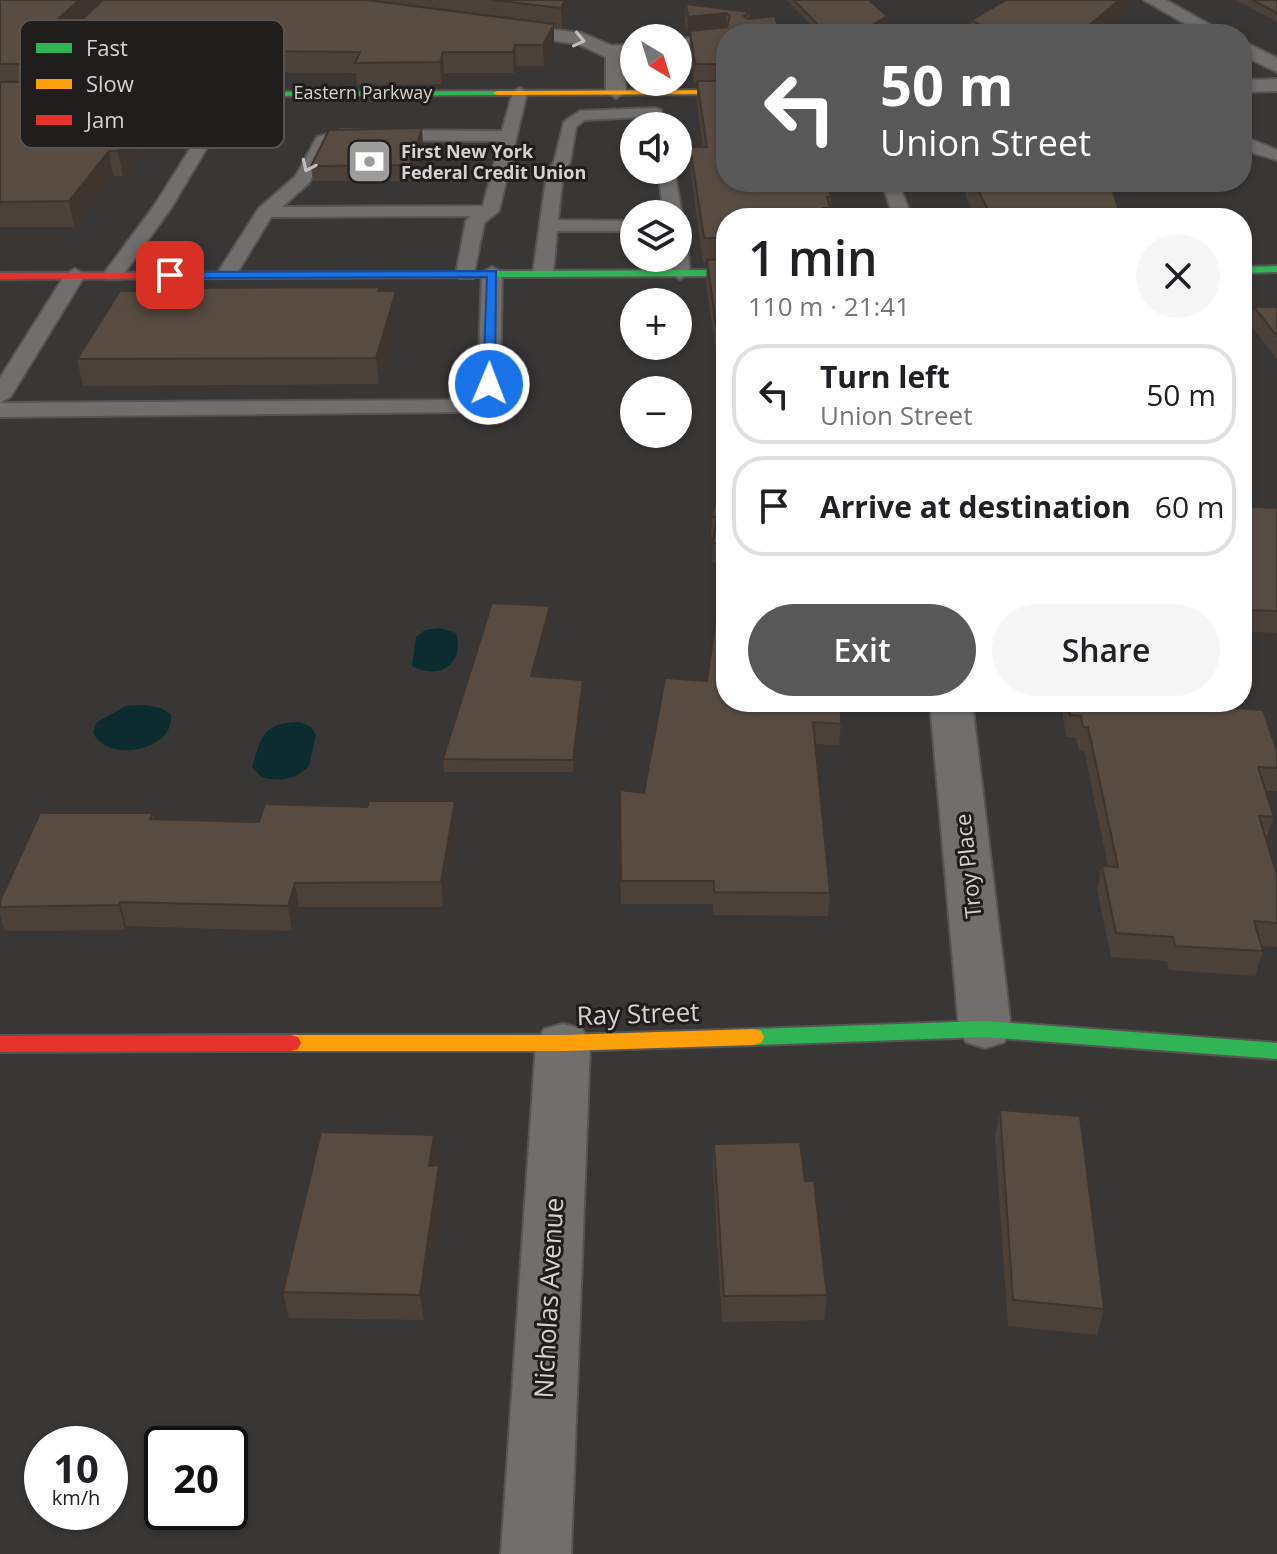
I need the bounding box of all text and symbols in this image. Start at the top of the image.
legend [20,20,284,148]
north arrow [620,24,692,96]
map controls [620,24,692,448]
one-way arrow [571,31,585,48]
text: Fast [86,32,128,62]
text: 50 m [880,46,1014,122]
icon: left [748,56,852,160]
text: Slow [86,68,134,98]
street label: Eastern Parkway [294,80,433,104]
text: Jam [84,104,125,134]
button: sound [620,112,692,184]
text: Union Street [880,118,1091,167]
bank icon: First New York Federal Credit Union [346,138,394,186]
place label: First New York Federal Credit Union [401,139,586,184]
one-way arrow [302,158,318,173]
button: layers [620,200,692,272]
text: 1 min [748,225,878,290]
button: close [1136,234,1220,318]
pin [136,241,204,309]
icon: arrive [148,253,192,297]
button: + [620,288,692,360]
text: 110 m · 21:41 [748,288,910,324]
position arrow [447,342,531,426]
text: Turn left [820,356,950,397]
icon: left [752,372,796,416]
text: 50 m [1146,374,1216,415]
button: − [620,376,692,448]
text: Union Street [820,397,972,433]
icon: arrive [752,484,796,528]
text: Arrive at destination [820,486,1131,527]
text: 60 m [1155,486,1225,527]
button: Exit [748,604,976,696]
button: Share [992,604,1220,696]
street label: Troy Place [947,812,987,920]
street label: Ray Street [576,993,700,1033]
street label: Nicholas Avenue [525,1197,571,1399]
speed limit sign: 20 [144,1426,248,1530]
text: 10 [53,1440,99,1495]
text: km/h [52,1484,100,1511]

